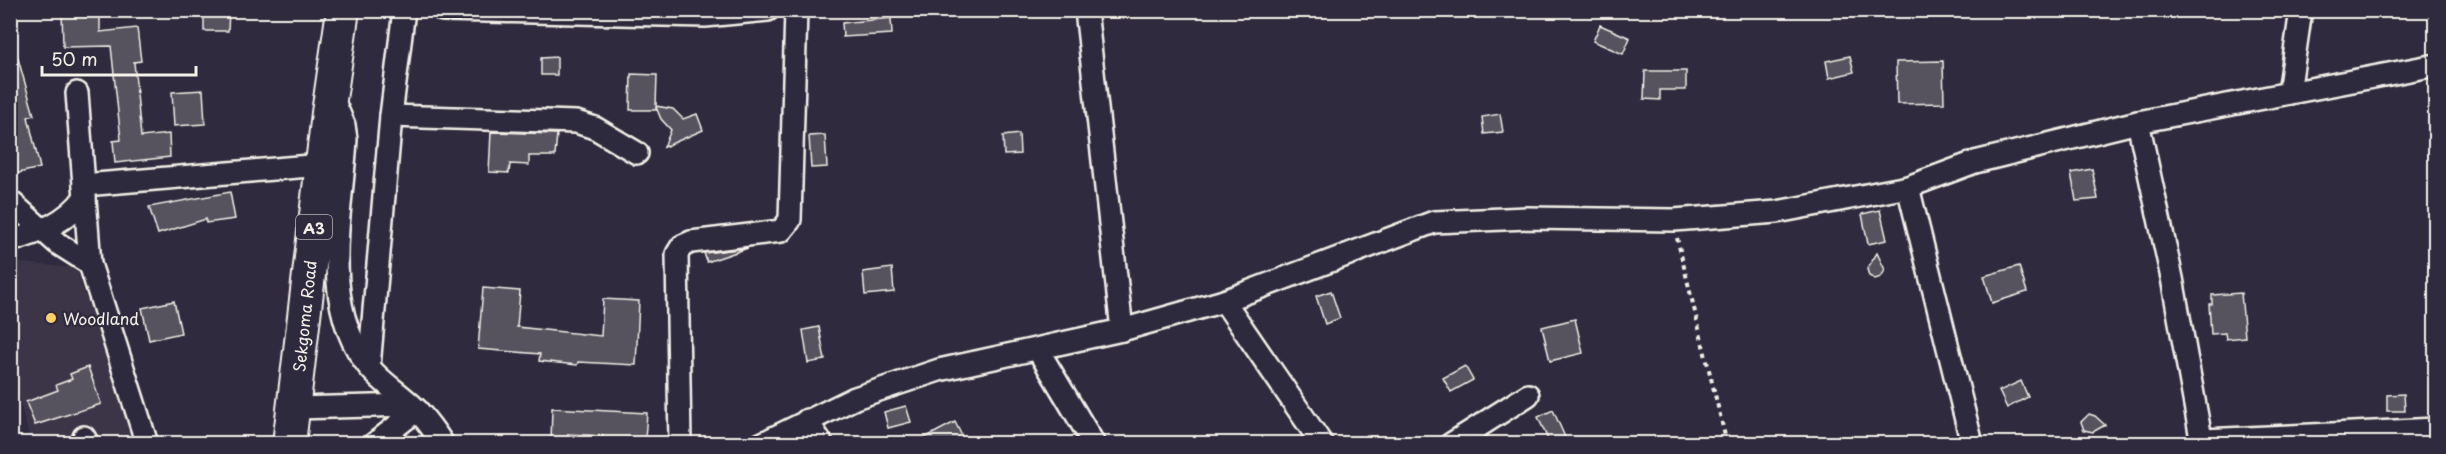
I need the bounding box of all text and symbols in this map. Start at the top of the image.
scale bar [42,39,196,77]
text: 50 m [51,45,98,72]
road number: A3 [296,215,332,239]
street label: Sekgoma Road [286,259,322,373]
place label: Woodland [63,306,139,330]
marker: Woodland [44,311,58,325]

